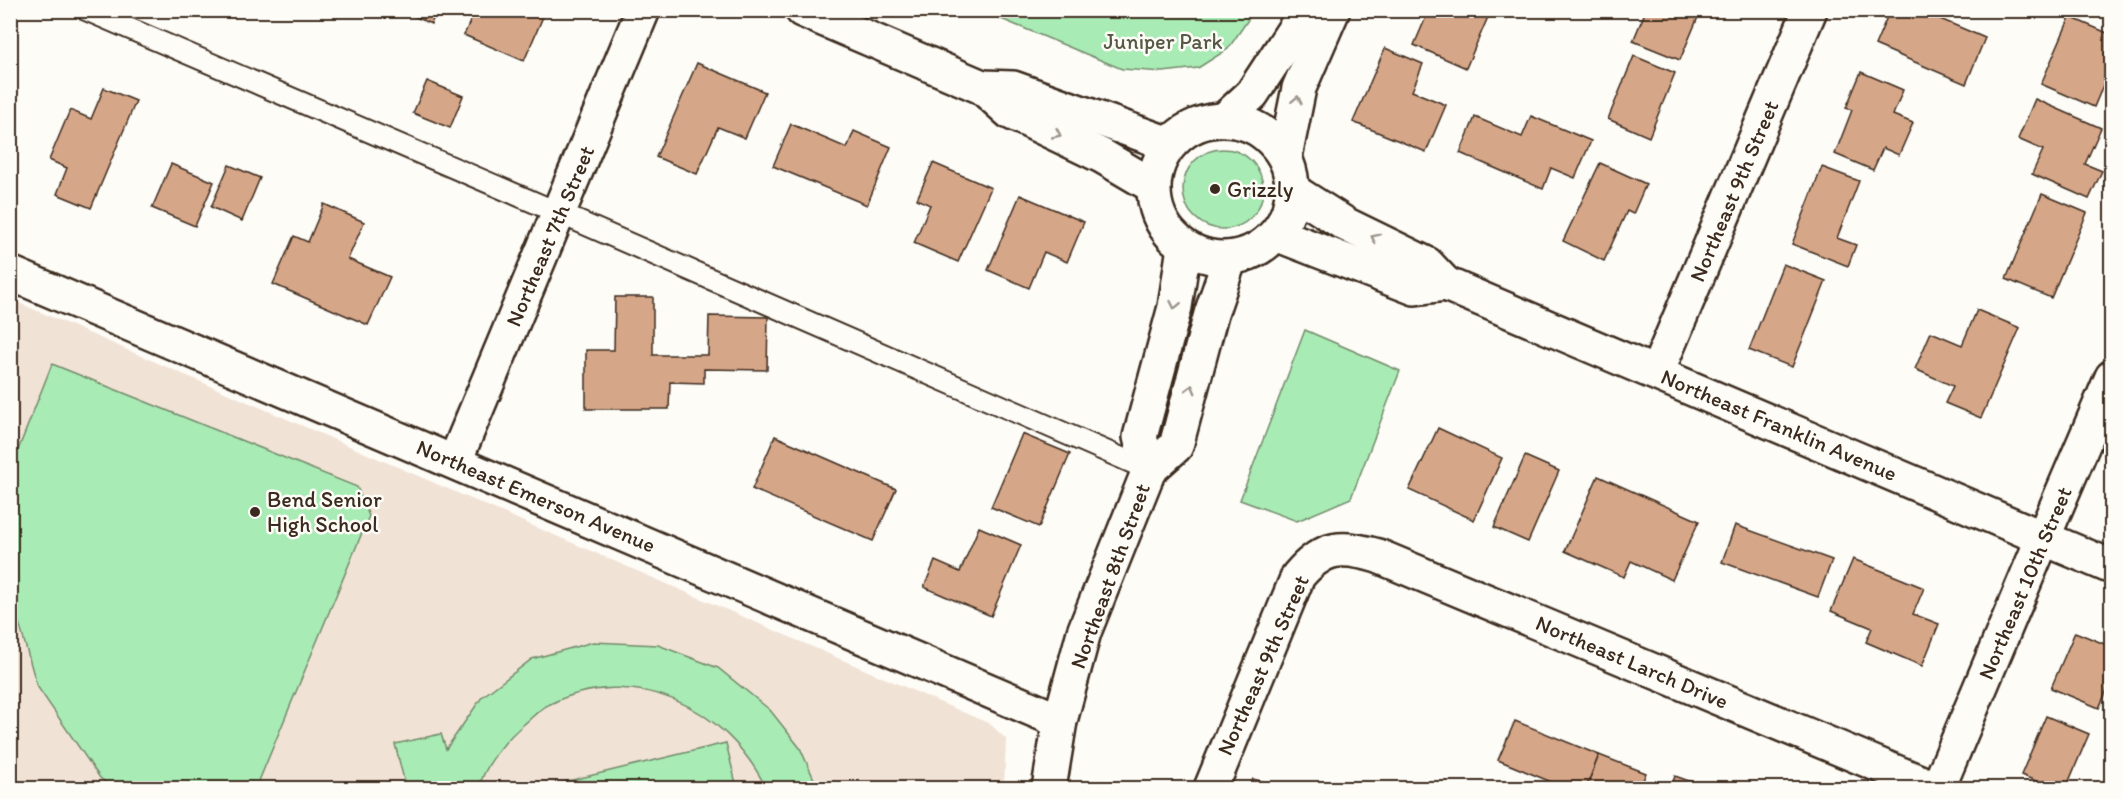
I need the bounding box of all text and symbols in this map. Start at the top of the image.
park label: Juniper Park [1103,28,1223,55]
one-way arrow [1290,95,1303,105]
street label: Northeast 9th Street [1684,96,1784,286]
one-way arrow [1050,127,1061,139]
street label: Northeast 7th Street [500,141,600,331]
place label: Grizzly [1227,176,1294,203]
marker: Grizzly [1208,182,1222,196]
one-way arrow [1370,234,1381,246]
one-way arrow [1169,299,1182,309]
street label: Northeast Franklin Avenue [1657,363,1901,487]
one-way arrow [1184,384,1196,395]
street label: Northeast Emerson Avenue [413,433,659,559]
street label: Northeast 8th Street [1064,480,1156,672]
street label: Northeast 10th Street [1972,482,2078,684]
place label: Bend Senior High School [267,486,382,538]
marker: Bend Senior High School [248,505,262,519]
street label: Northeast 9th Street [1211,571,1315,759]
street label: Northeast Larch Drive [1532,609,1732,715]

